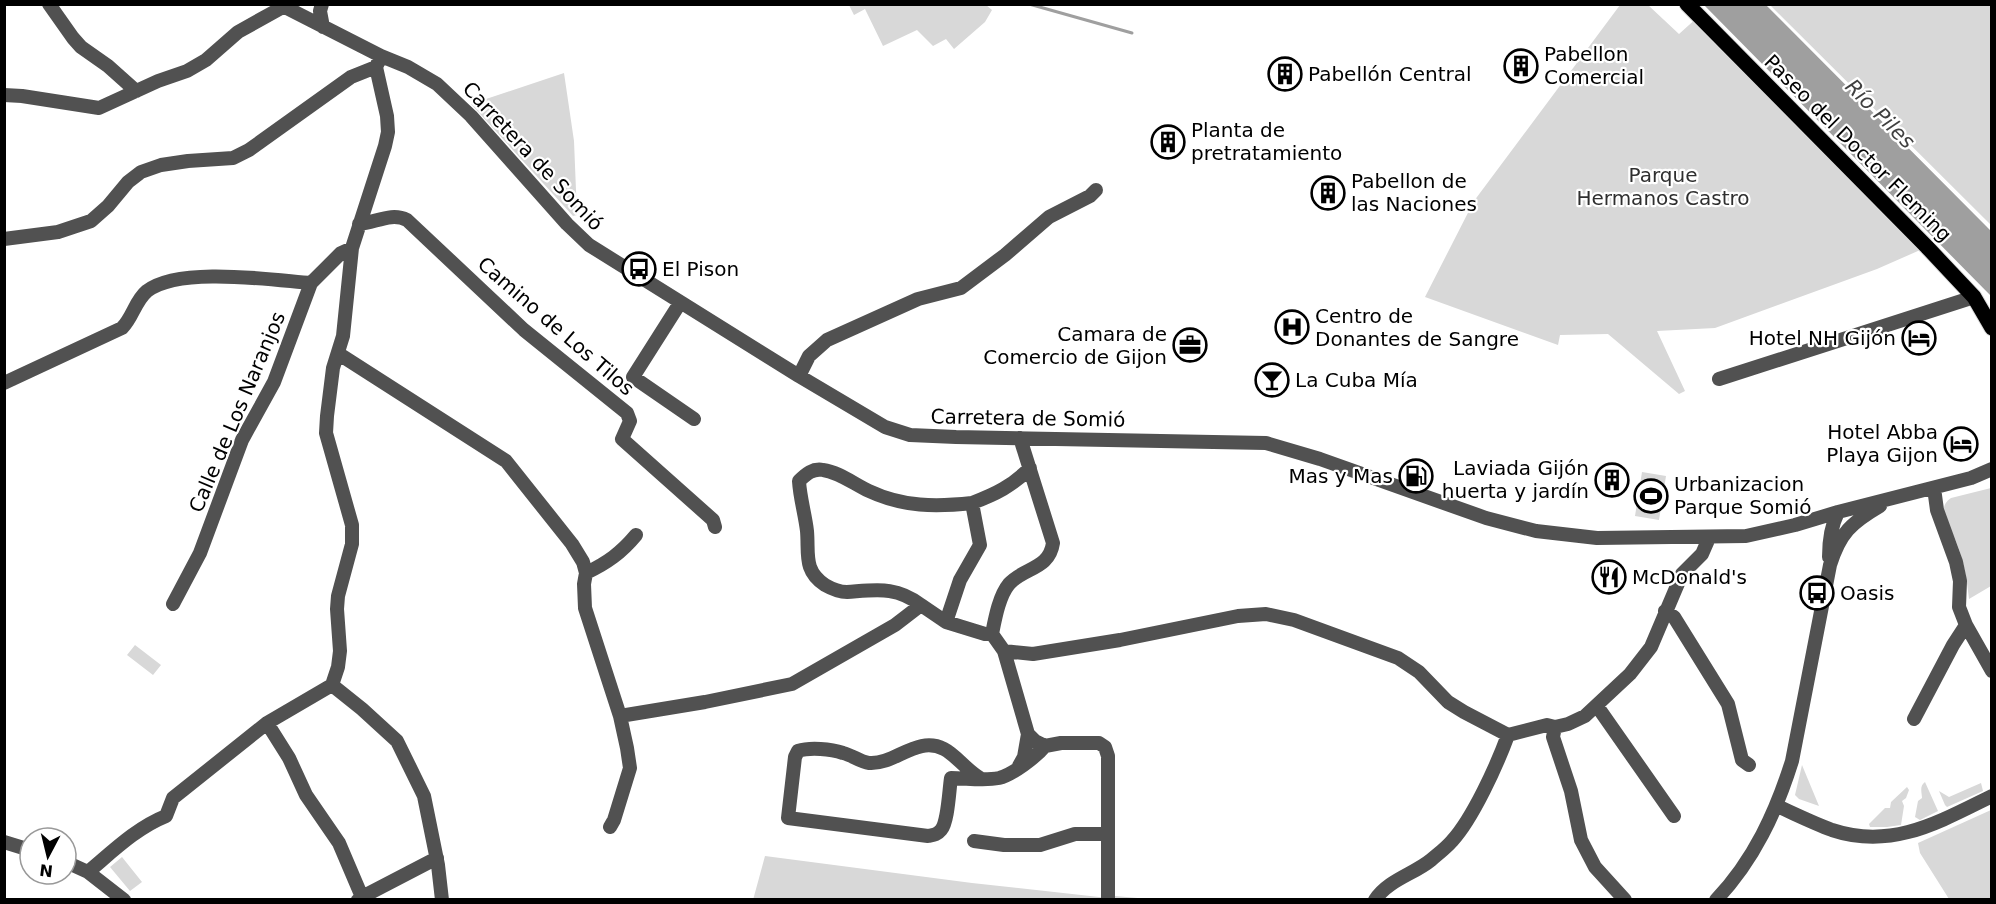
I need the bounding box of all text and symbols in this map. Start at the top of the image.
place label: Pabellon Comercial [1544,42,1644,89]
building icon: Pabellon Comercial [1503,48,1539,84]
street label: Paseo del Doctor Fleming [1759,49,1957,247]
building icon: Pabellón Central [1267,56,1303,92]
place label: Pabellón Central [1308,62,1472,86]
water label: Río Piles [1840,74,1920,154]
street label: Carretera de Somió [458,77,608,235]
place label: Planta de pretratamiento [1191,118,1342,165]
building icon: Planta de pretratamiento [1150,124,1186,160]
park label: Parque Hermanos Castro [1576,163,1750,210]
place label: Pabellon de las Naciones [1351,169,1477,216]
building icon: Pabellon de las Naciones [1310,175,1346,211]
bus stop icon: El Pison [621,251,657,287]
street label: Camino de Los Tilos [473,252,639,400]
place label: El Pison [662,257,739,281]
place label: Centro de Donantes de Sangre [1315,304,1519,351]
street label: Calle de Los Naranjos [184,308,290,516]
hospital icon: Centro de Donantes de Sangre [1274,309,1310,345]
hotel icon: Hotel NH Gijón [1901,320,1937,356]
place label: Camara de Comercio de Gijon [983,322,1167,369]
place label: Hotel NH Gijón [1749,326,1896,350]
office icon: Camara de Comercio de Gijon [1172,327,1208,363]
bar icon: La Cuba Mía [1254,362,1290,398]
place label: La Cuba Mía [1295,368,1418,392]
street label: Carretera de Somió [930,404,1126,432]
place label: Hotel Abba Playa Gijon [1826,420,1938,467]
hotel icon: Hotel Abba Playa Gijon [1943,426,1979,462]
place label: Laviada Gijón huerta y jardín [1442,456,1589,503]
fuel station icon: Mas y Mas [1398,458,1434,494]
building icon: Laviada Gijón huerta y jardín [1594,462,1630,498]
place label: Mas y Mas [1289,464,1393,488]
place label: Urbanizacion Parque Somió [1674,472,1812,519]
sports icon: Urbanizacion Parque Somió [1633,478,1669,514]
restaurant icon: McDonald's [1591,559,1627,595]
place label: McDonald's [1632,565,1747,589]
bus stop icon: Oasis [1799,575,1835,611]
place label: Oasis [1840,581,1894,605]
north arrow [18,826,78,886]
text: N [38,860,54,881]

